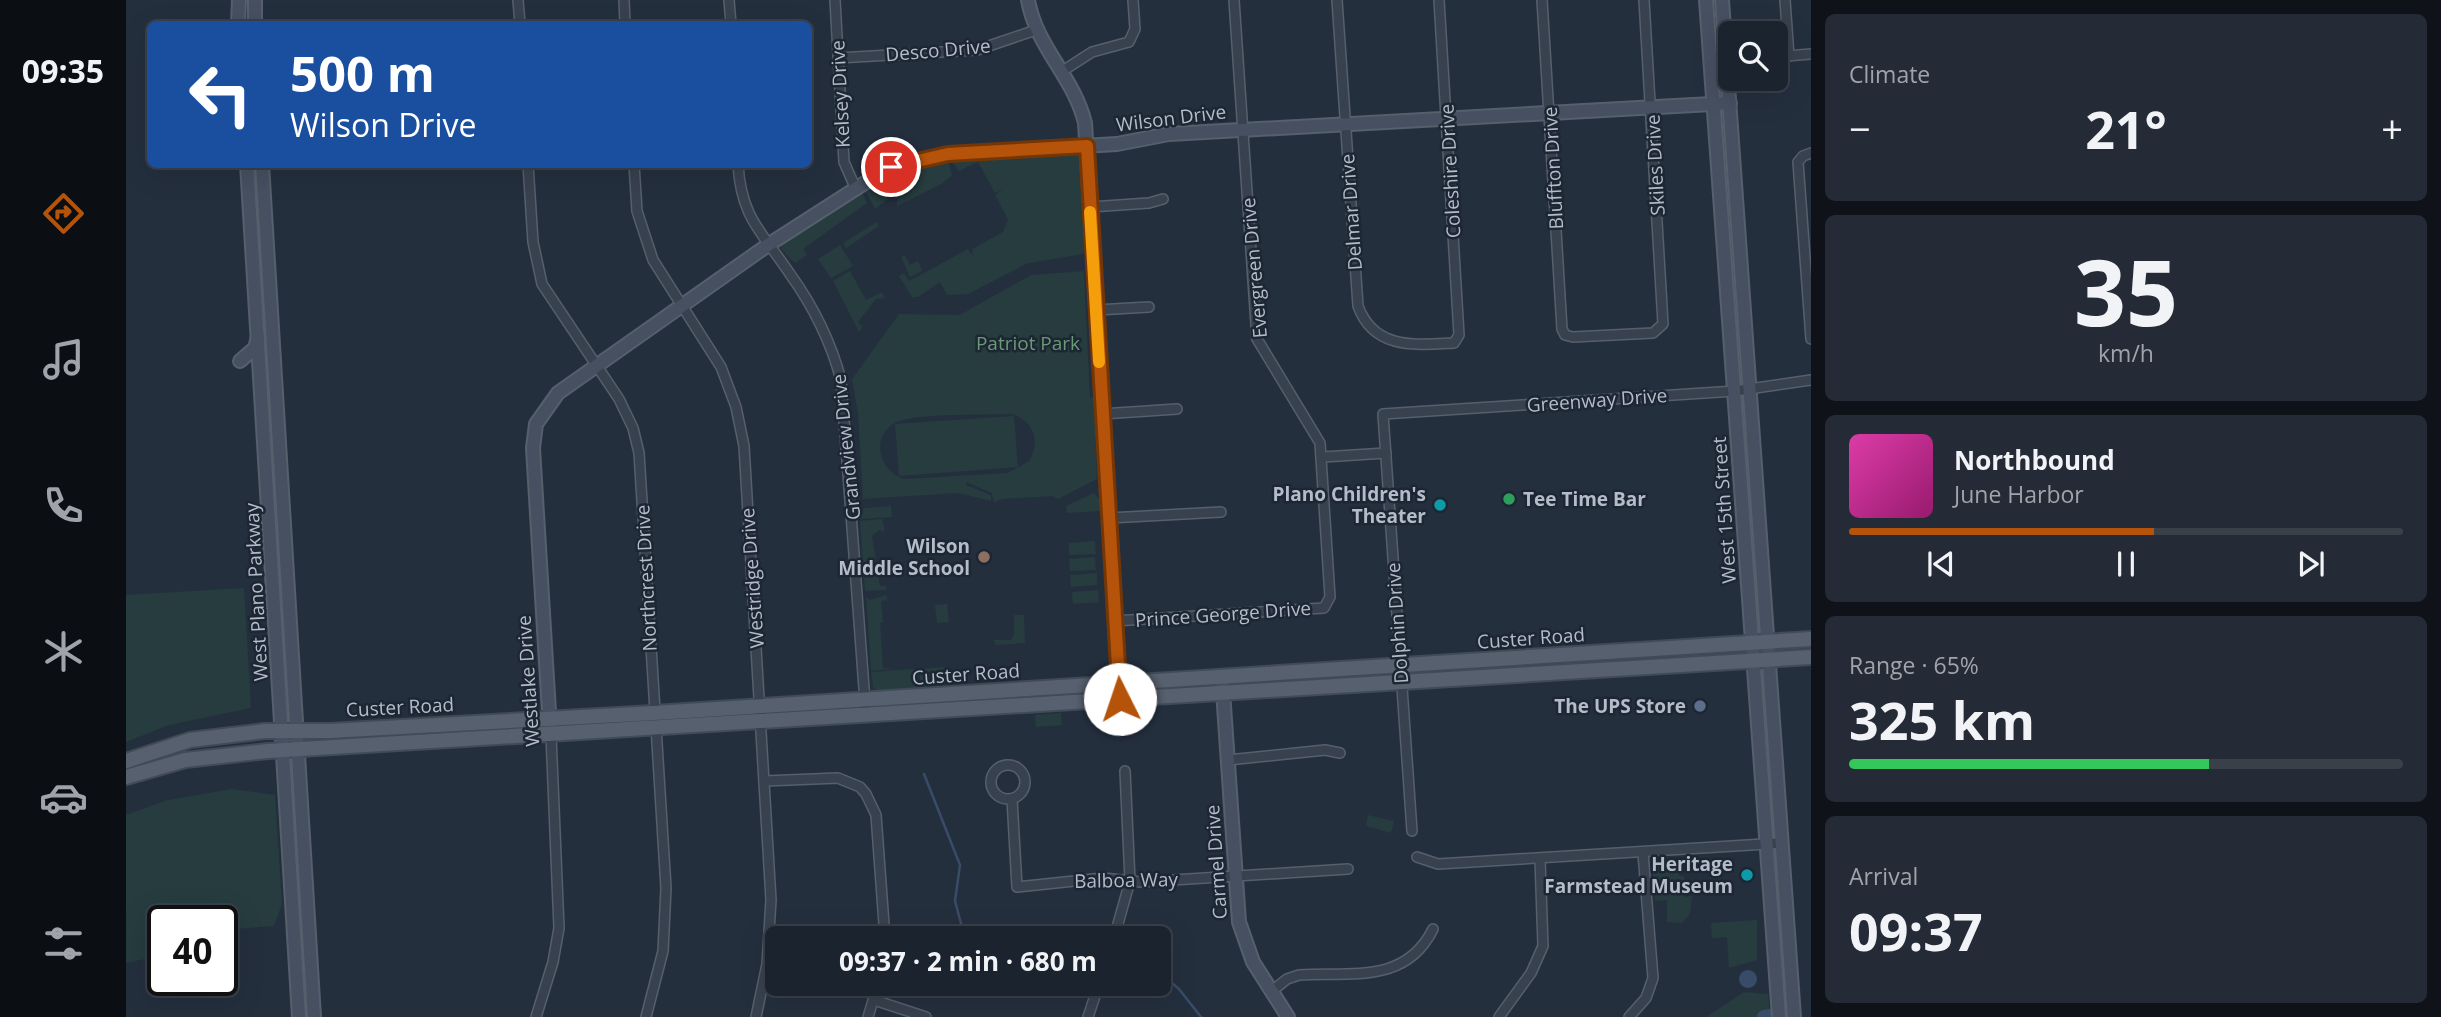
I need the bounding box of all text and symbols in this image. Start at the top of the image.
map controls [1718,21,1788,91]
button: search [1718,21,1788,91]
street label: Desco Drive [884,32,992,68]
street label: Kelsey Drive [824,39,856,149]
text: 500 m [290,40,435,106]
text: 09:35 [22,49,104,92]
icon: left [175,49,266,140]
text: Climate [1849,58,1930,90]
text: 21° [2085,93,2167,164]
street label: Wilson Drive [1114,98,1228,138]
text: − [1849,102,1871,154]
text: + [2381,102,2403,154]
text: Wilson Drive [290,103,476,146]
street label: Coleshire Drive [1434,103,1466,239]
street label: Bluffton Drive [1537,106,1569,230]
street label: Skiles Drive [1639,114,1671,216]
pin [861,137,921,197]
icon: arrive [872,148,910,186]
street label: Delmar Drive [1334,153,1368,271]
icon: directions [39,189,88,238]
street label: Evergreen Drive [1235,197,1273,339]
text: 35 [2074,229,2178,353]
park label: Patriot Park [976,330,1080,356]
icon: music [39,335,88,384]
text: km/h [2098,337,2154,369]
street label: Grandview Drive [825,373,867,521]
street label: Greenway Drive [1526,382,1668,418]
street label: West 15th Street [1706,435,1742,584]
text: Northbound [1954,442,2115,478]
text: June Harbor [1954,478,2084,510]
icon: phone [39,481,88,530]
place label: Plano Children's Theater [1273,481,1426,529]
place label: Tee Time Bar [1523,486,1646,512]
marker: Tee Time Bar [1501,491,1517,507]
marker: Plano Children's Theater [1432,497,1448,513]
street label: West Plano Parkway [238,502,274,682]
street label: Northcrest Drive [629,504,663,652]
street label: Westridge Drive [734,507,770,649]
place label: Wilson Middle School [838,533,970,581]
icon: previous [1922,545,1960,583]
icon: pause [2107,545,2145,583]
icon: next [2292,545,2330,583]
marker: Wilson Middle School [976,549,992,565]
street label: Dolphin Drive [1380,562,1414,684]
street label: Prince George Drive [1134,595,1312,633]
street label: Westlake Drive [510,615,546,747]
street label: Custer Road [1476,621,1586,655]
icon: climate [39,627,88,676]
text: Range · 65% [1849,649,1979,681]
street label: Custer Road [911,657,1021,691]
position arrow [1083,662,1157,736]
text: 325 km [1849,684,2035,755]
street label: Custer Road [345,691,455,723]
place label: The UPS Store [1554,693,1686,719]
marker: The UPS Store [1692,698,1708,714]
icon: car [39,773,88,822]
street label: Carmel Drive [1199,804,1233,920]
place label: Heritage Farmstead Museum [1544,851,1733,899]
text: Arrival [1849,860,1918,892]
street label: Balboa Way [1074,866,1179,894]
marker: Heritage Farmstead Museum [1739,867,1755,883]
text: 09:37 [1849,895,1983,966]
speed limit sign: 40 [147,905,238,996]
icon: filters [39,919,88,968]
text: 09:37 · 2 min · 680 m [839,943,1097,979]

